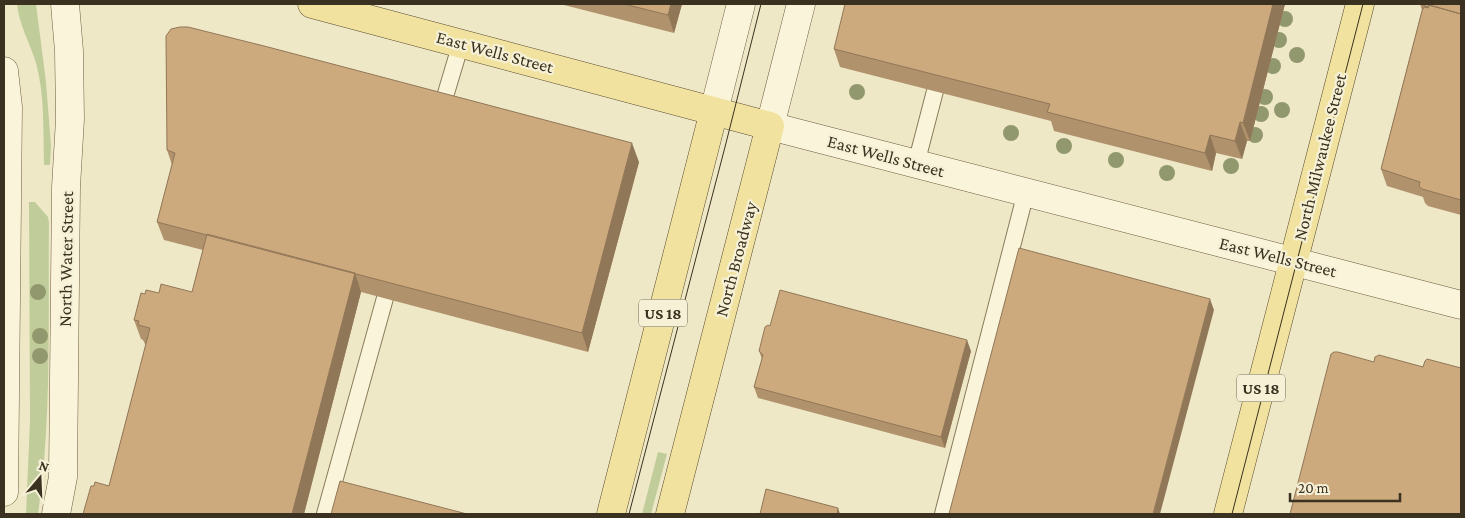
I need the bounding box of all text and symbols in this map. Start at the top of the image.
street label: East Wells Street [434,27,557,77]
street label: North Milwaukee Street [1290,70,1351,243]
street label: East Wells Street [825,131,948,181]
street label: North Water Street [55,190,77,327]
street label: North Broadway [711,199,761,319]
street label: East Wells Street [1217,233,1340,281]
road number: US 18 [639,300,687,326]
road number: US 18 [1237,374,1285,402]
north arrow [15,453,65,503]
text: N [37,457,52,475]
scale bar [1290,470,1400,502]
text: 20 m [1298,480,1329,496]

